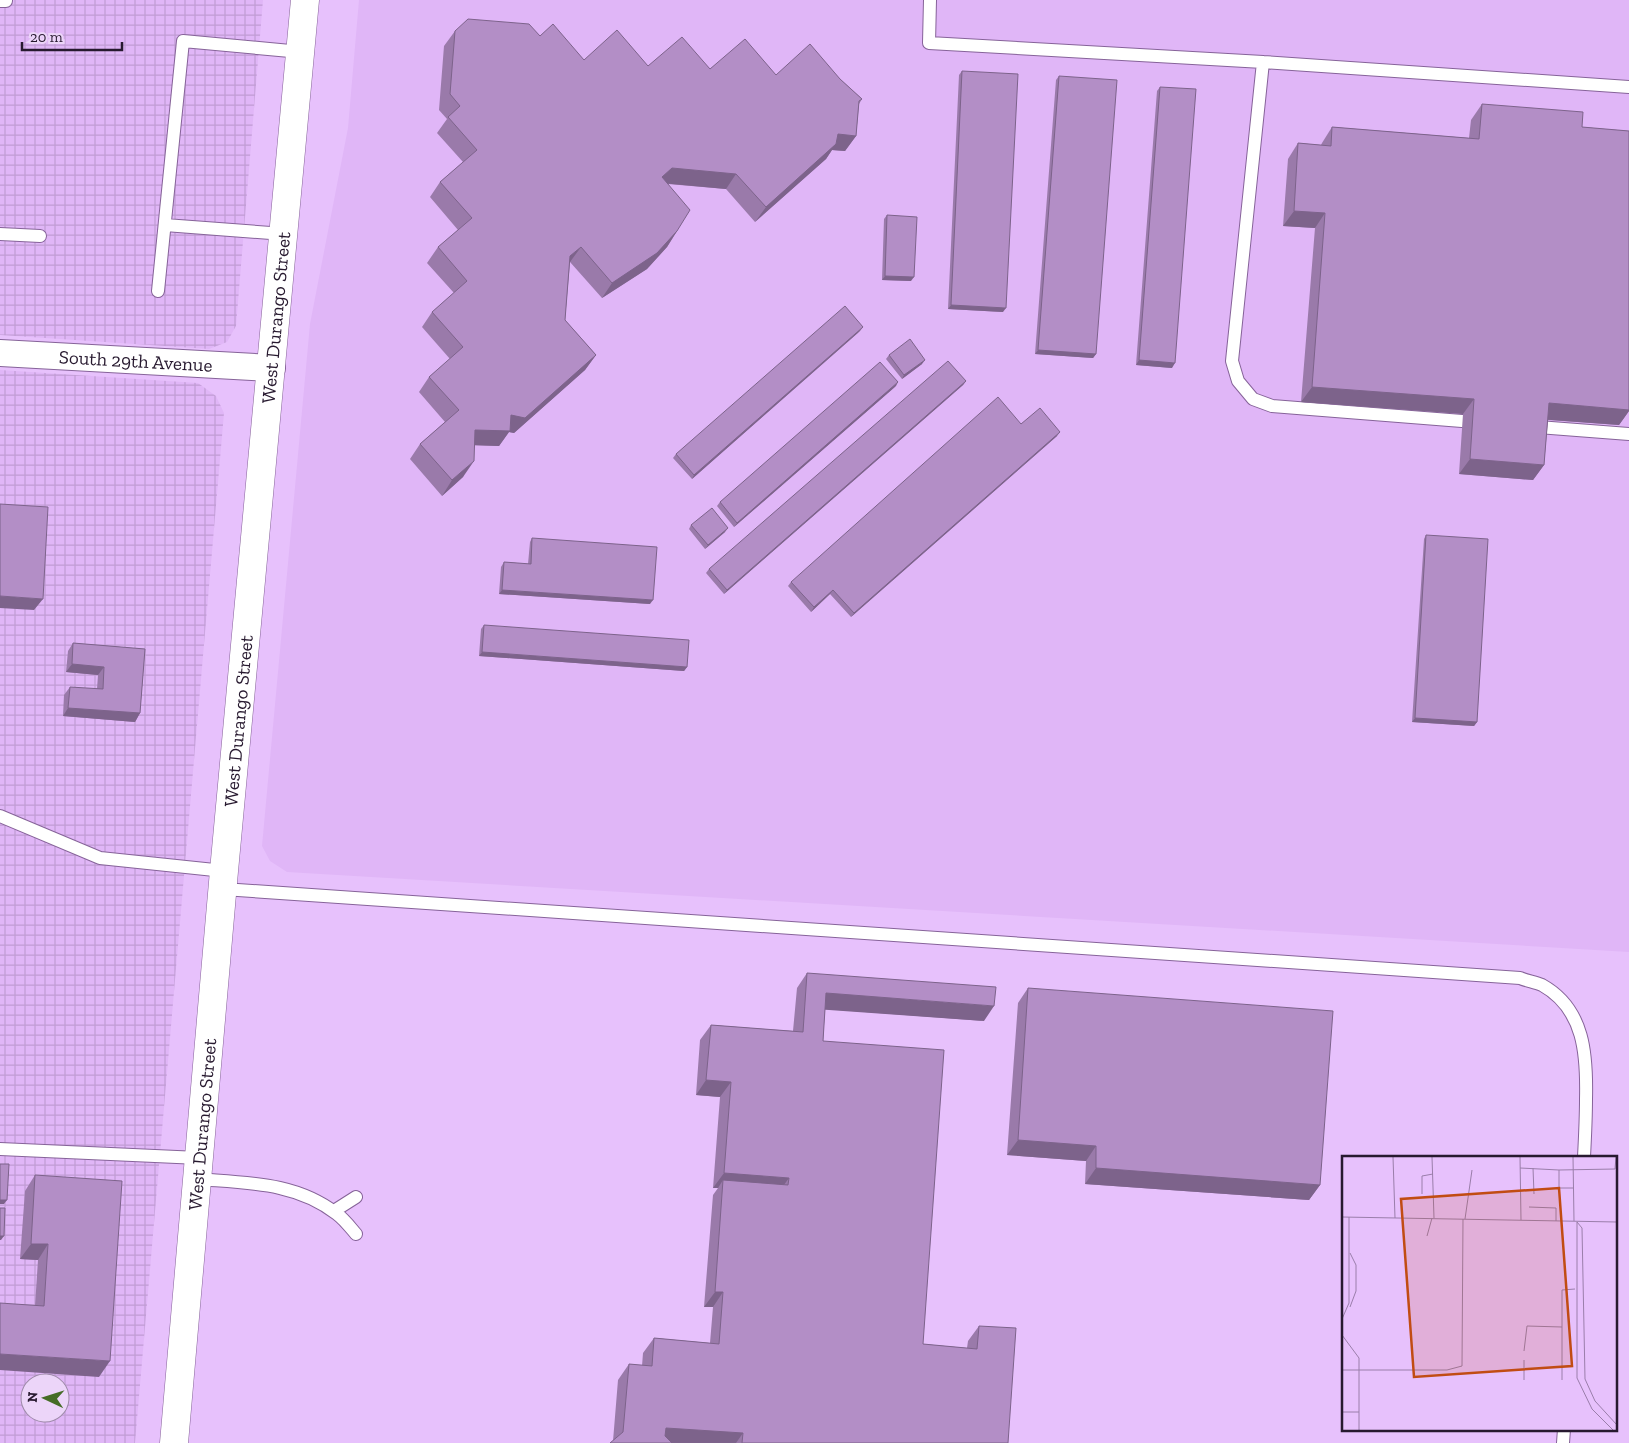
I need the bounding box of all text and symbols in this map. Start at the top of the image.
scale bar [22,20,122,52]
text: 20 m [30,28,63,46]
street label: West Durango Street [256,231,295,404]
street label: South 29th Avenue [58,345,213,376]
street label: West Durango Street [219,634,257,808]
street label: West Durango Street [183,1037,221,1211]
inset map [1342,1156,1616,1430]
north arrow [20,1373,70,1423]
text: N [24,1391,41,1403]

